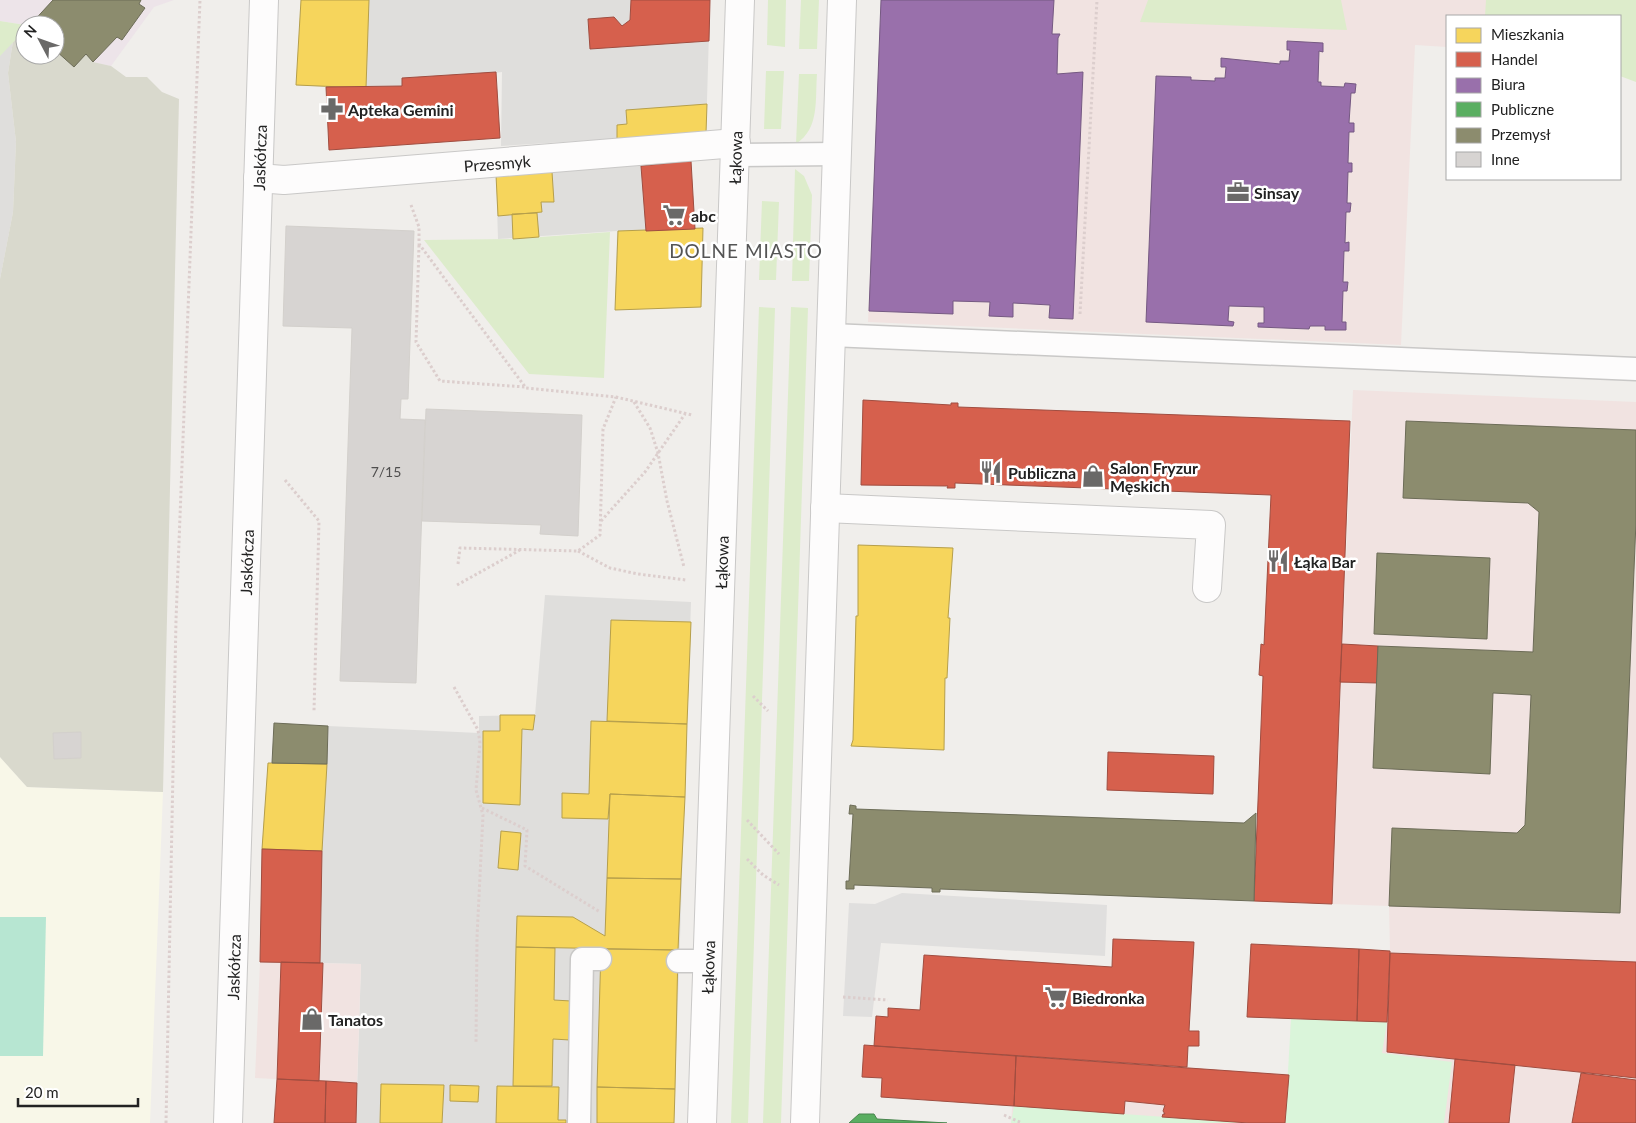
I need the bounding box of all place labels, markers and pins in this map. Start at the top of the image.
pharmacy icon: Apteka Gemini [319,96,345,122]
place label: Apteka Gemini [347,100,454,119]
office icon: Sinsay [1225,179,1251,205]
place label: Sinsay [1254,183,1300,202]
supermarket icon: abc [661,202,687,228]
place label: abc [691,206,716,225]
place label: Salon Fryzur Męskich [1110,458,1198,495]
restaurant icon: Publiczna [978,459,1004,485]
place label: Publiczna [1008,463,1076,482]
shop icon: Salon Fryzur Męskich [1080,463,1106,489]
restaurant icon: Łąka Bar [1265,548,1291,574]
place label: Łąka Bar [1294,552,1356,571]
supermarket icon: Biedronka [1043,984,1069,1010]
place label: Biedronka [1072,988,1145,1007]
shop icon: Tanatos [299,1006,325,1032]
place label: Tanatos [328,1010,383,1029]

